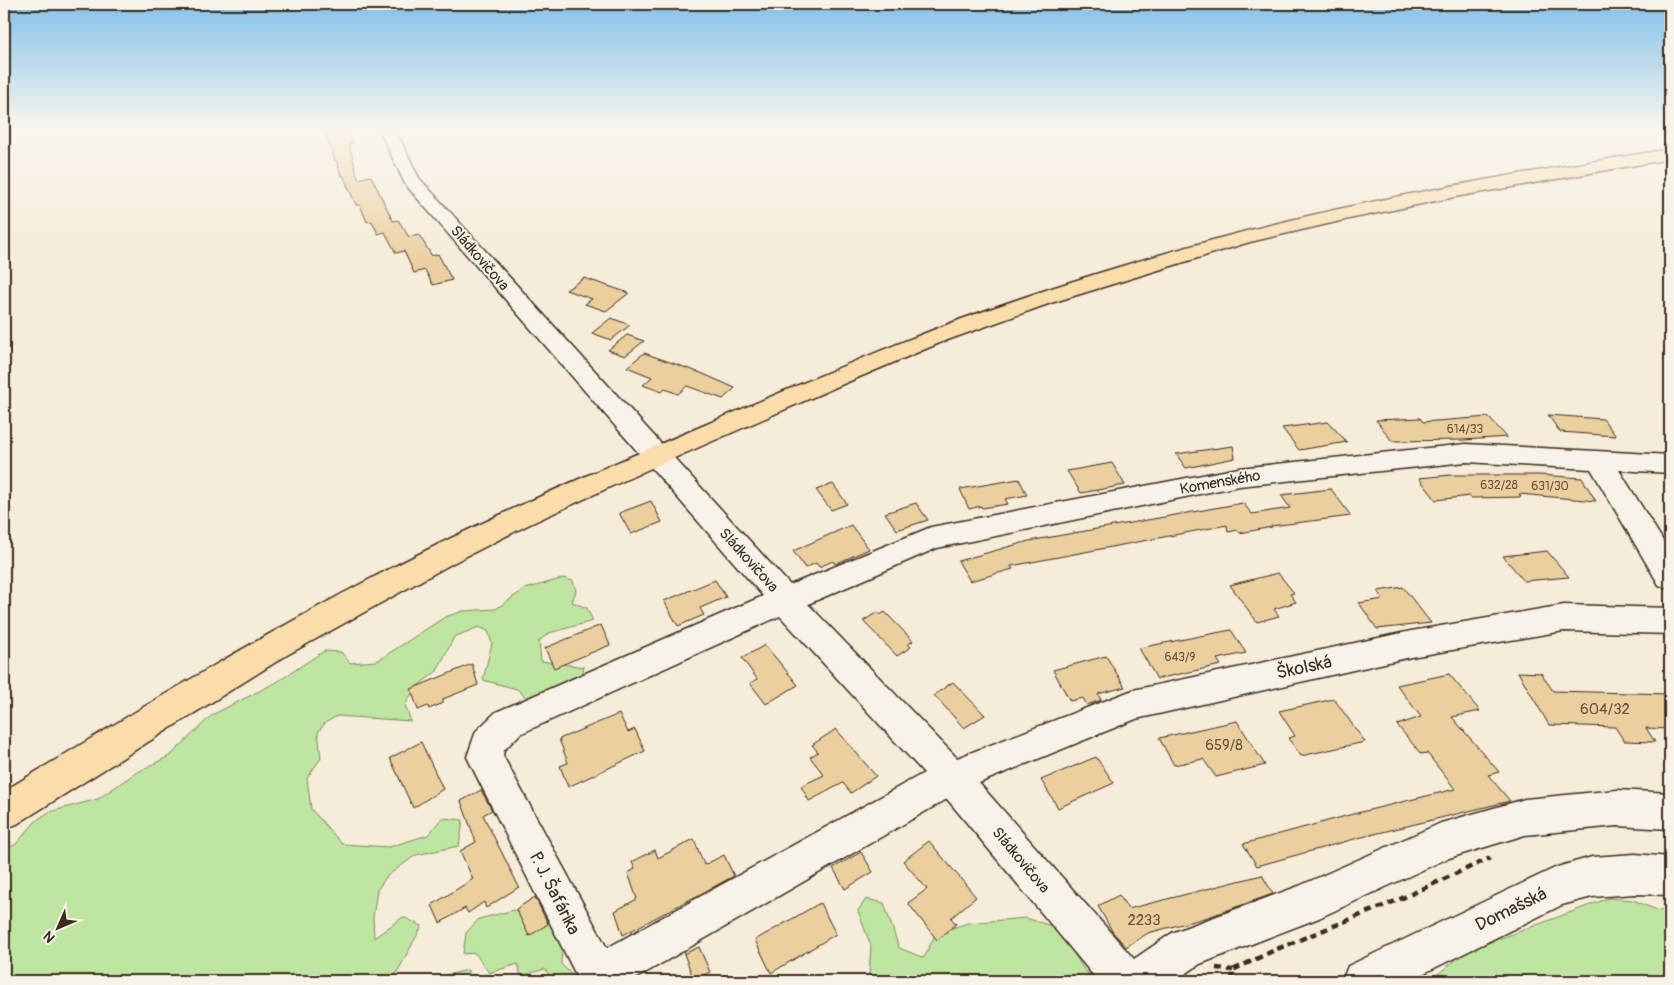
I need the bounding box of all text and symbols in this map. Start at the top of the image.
street label: Sládkovičova [446,222,513,295]
house number: 614/33 [1447,422,1483,437]
street label: Komenského [1178,466,1262,499]
house number: 632/28 [1480,478,1518,493]
house number: 631/30 [1531,479,1569,494]
street label: Sládkovičova [715,524,782,596]
street label: Školská [1274,649,1334,685]
house number: 643/9 [1164,650,1196,665]
house number: 604/32 [1580,700,1630,719]
house number: 659/8 [1205,736,1243,755]
street label: Sládkovičova [988,824,1054,897]
street label: P. J. Šafárika [524,847,586,939]
street label: Domašská [1472,882,1551,937]
north arrow [32,902,82,952]
house number: 2233 [1127,911,1161,930]
text: N [40,927,59,946]

